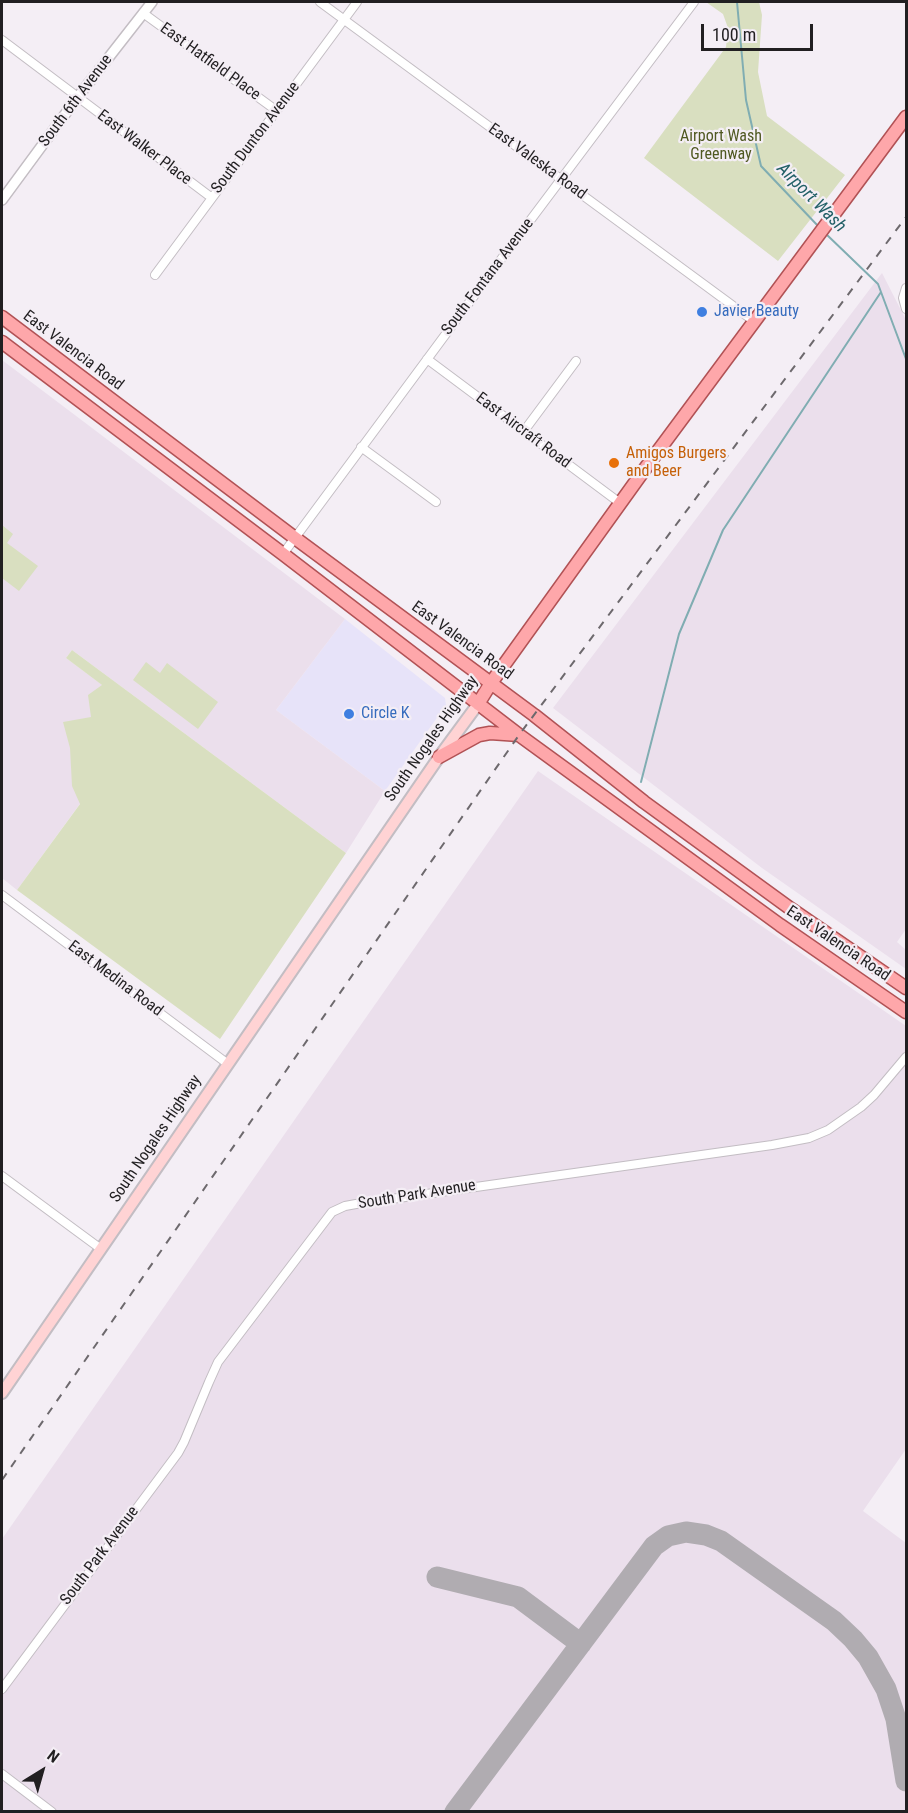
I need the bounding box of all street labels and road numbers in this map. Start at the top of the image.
street label: East Hatfield Place [156,19,264,105]
street label: South 6th Avenue [35,51,117,151]
street label: South Dunton Avenue [208,78,304,198]
street label: East Walker Place [93,106,195,190]
street label: East Valeska Road [484,120,590,204]
street label: South Fontana Avenue [438,215,538,339]
street label: East Valencia Road [19,307,127,395]
street label: East Aircraft Road [472,389,574,473]
street label: East Valencia Road [407,598,517,684]
street label: South Nogales Highway [381,672,483,806]
street label: East Valencia Road [782,902,894,986]
street label: East Medina Road [64,937,166,1021]
street label: South Nogales Highway [106,1072,206,1206]
street label: South Park Avenue [357,1176,477,1214]
street label: South Park Avenue [57,1503,143,1609]

